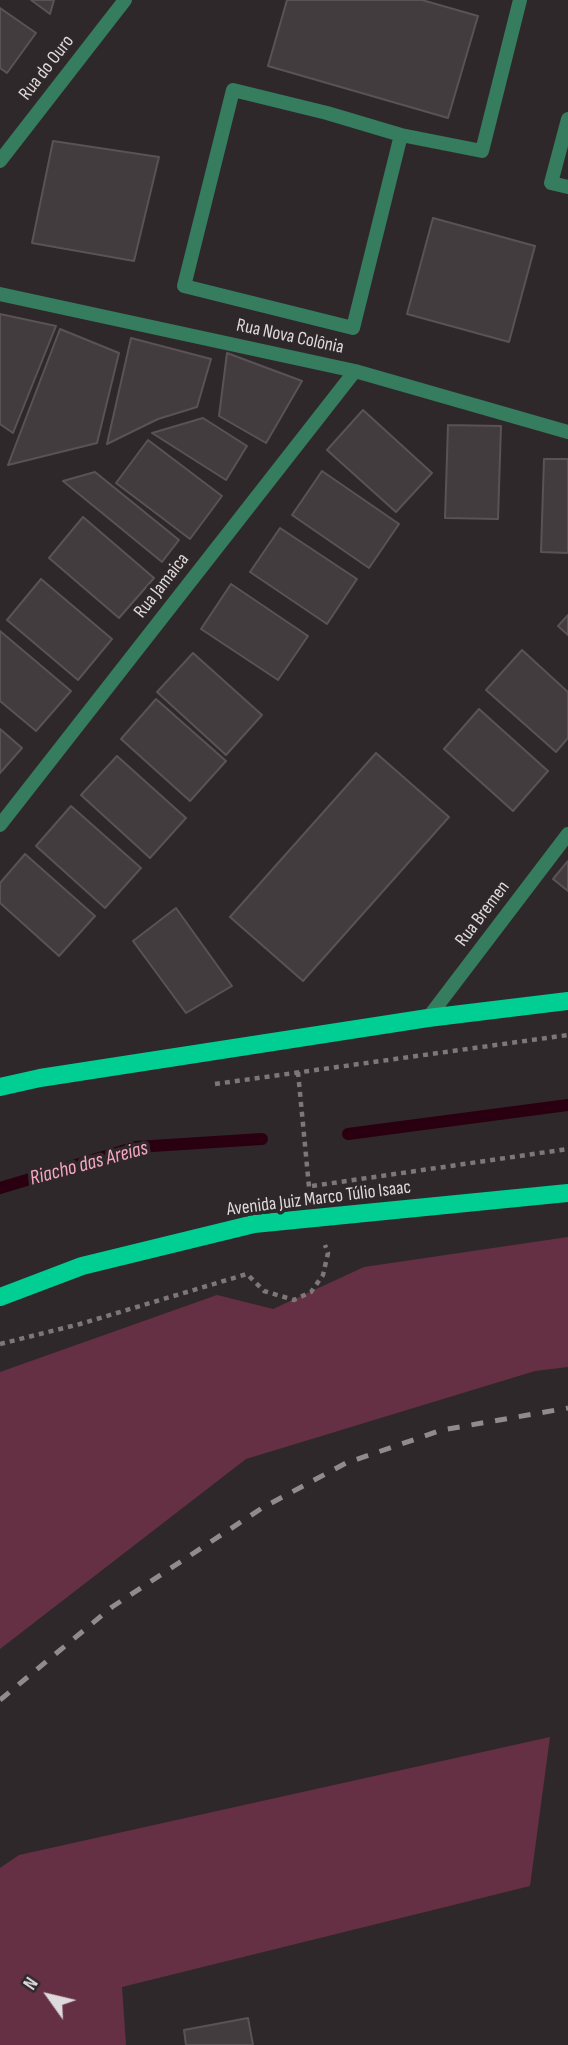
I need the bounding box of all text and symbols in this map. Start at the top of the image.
street label: Rua do Ouro [15,31,79,105]
street label: Rua Nova Colônia [234,314,346,360]
street label: Rua Jamaica [130,549,194,623]
street label: Rua Bremen [451,877,515,951]
water label: Riacho das Areias [27,1136,151,1192]
street label: Avenida Juiz Marco Túlio Isaac [226,1176,412,1222]
north arrow [14,1961,84,2031]
text: N [19,1973,44,1995]

